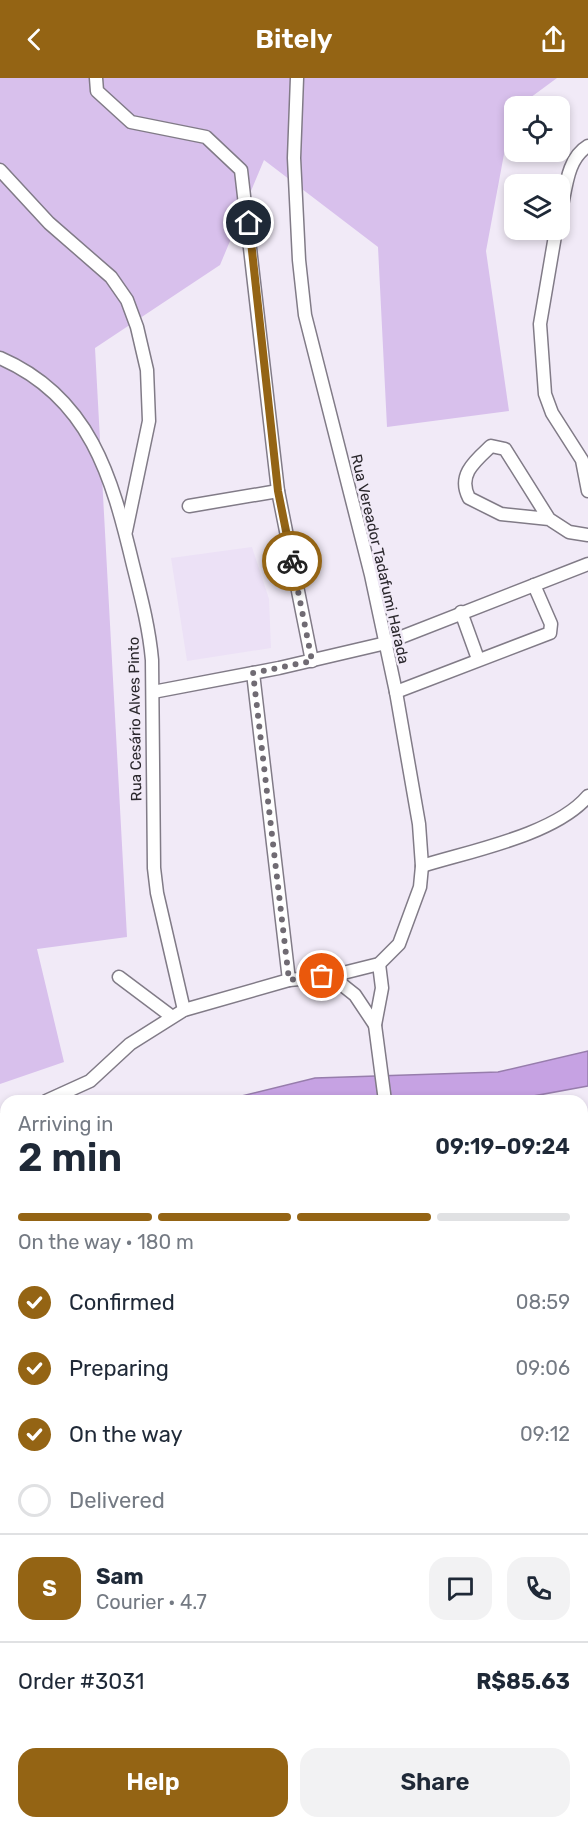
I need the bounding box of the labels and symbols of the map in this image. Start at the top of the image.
pin [223,197,274,248]
street label: Rua Vereador Tadafumi Harada [347,452,413,666]
courier [262,531,322,591]
street label: Rua Cesário Alves Pinto [125,637,145,801]
pin [296,950,347,1001]

